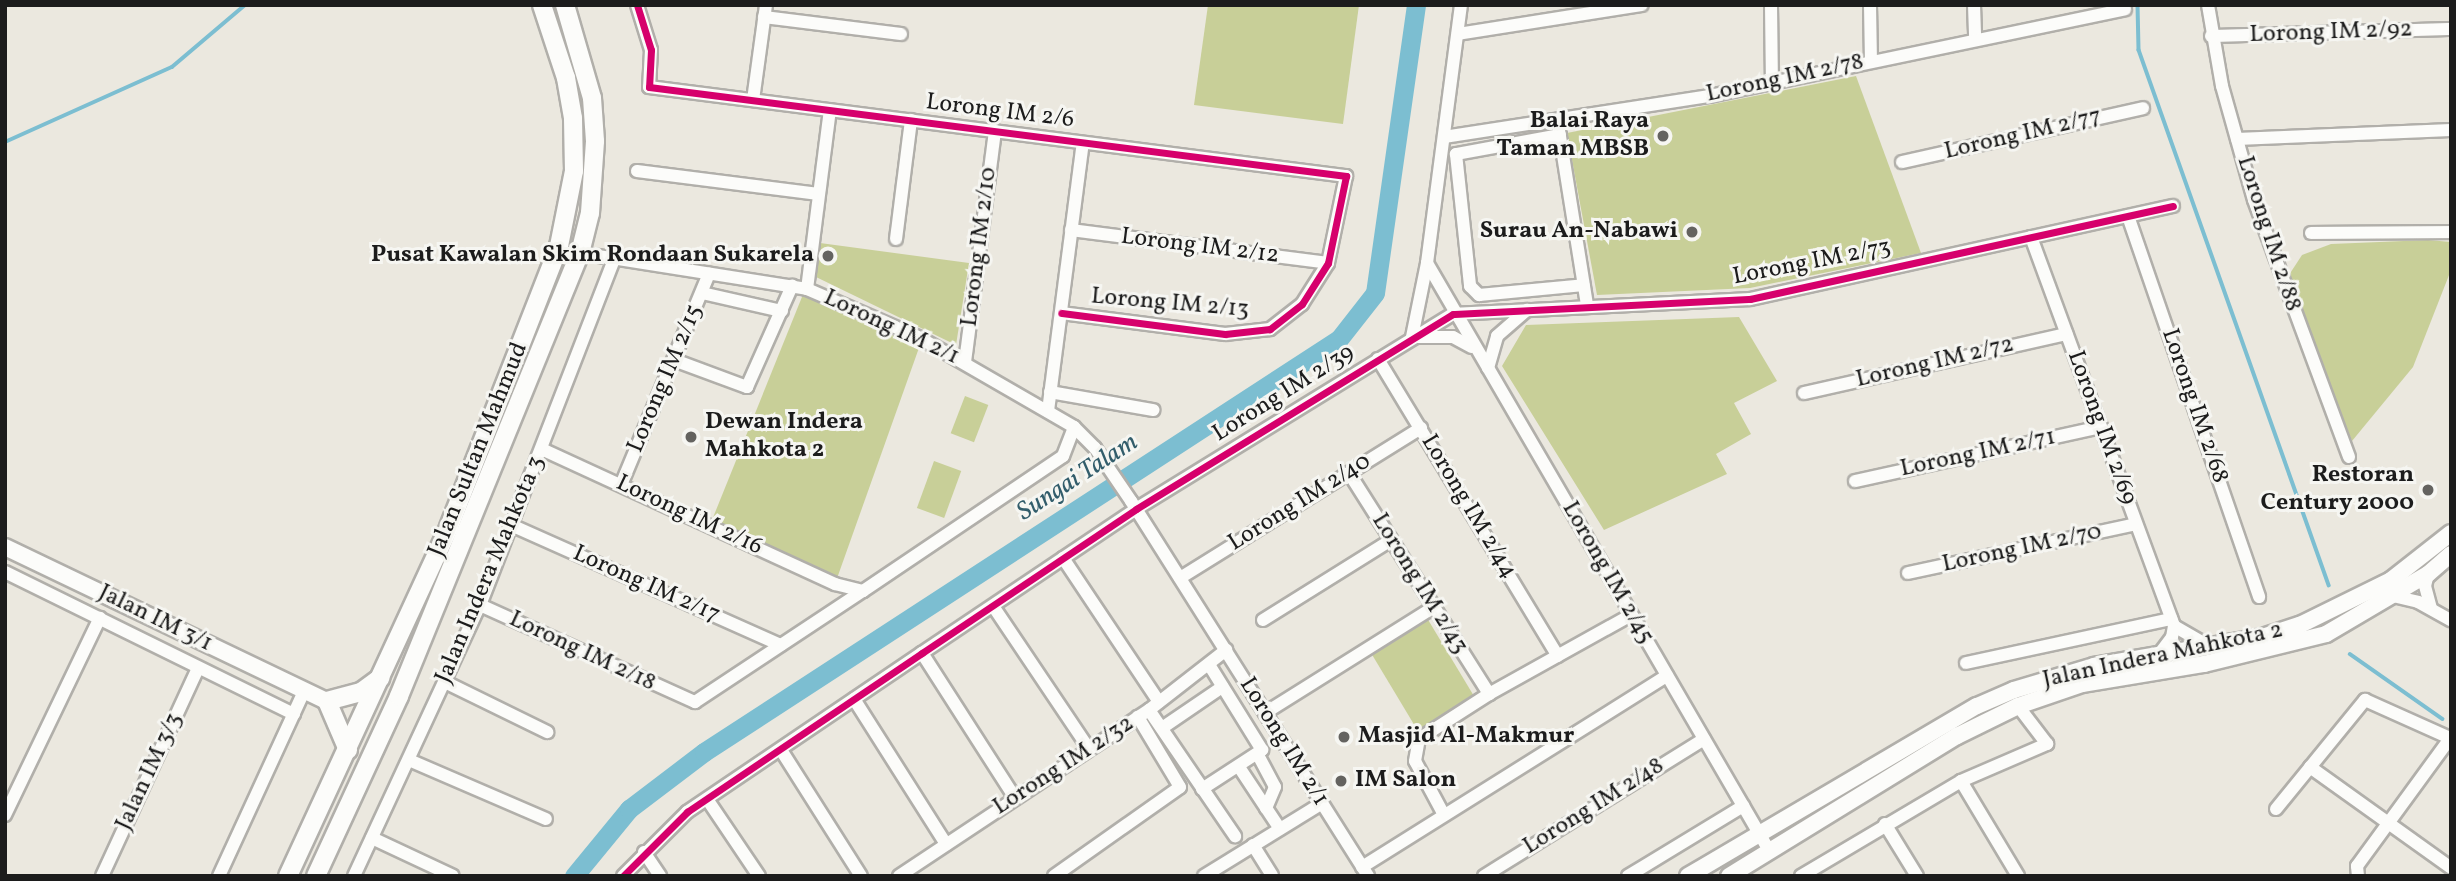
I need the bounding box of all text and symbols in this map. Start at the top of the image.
street label: Lorong IM 2/92 [2249,16,2413,50]
street label: Lorong IM 2/78 [1704,48,1866,110]
street label: Lorong IM 2/6 [924,89,1076,135]
street label: Lorong IM 2/77 [1942,103,2104,167]
place label: Balai Raya Taman MBSB [1496,108,1649,164]
marker: Balai Raya Taman MBSB [1655,128,1671,144]
street label: Lorong IM 2/88 [2229,153,2307,315]
street label: Lorong IM 2/10 [956,165,1004,329]
place label: Surau An-Nabawi [1480,218,1678,246]
street label: Lorong IM 2/12 [1119,223,1281,271]
marker: Surau An-Nabawi [1684,224,1700,240]
street label: Lorong IM 2/73 [1731,234,1893,292]
place label: Pusat Kawalan Skim Rondaan Sukarela [371,242,814,270]
marker: Pusat Kawalan Skim Rondaan Sukarela [820,248,836,264]
street label: Lorong IM 2/13 [1090,283,1250,325]
street label: Lorong IM 2/1 [819,284,963,372]
street label: Lorong IM 2/15 [622,301,710,457]
street label: Lorong IM 2/68 [2154,325,2234,487]
street label: Lorong IM 2/72 [1853,331,2017,395]
street label: Jalan Sultan Mahmud [423,339,535,561]
street label: Lorong IM 2/39 [1208,339,1360,449]
street label: Lorong IM 2/69 [2060,347,2142,509]
place label: Dewan Indera Mahkota 2 [705,409,863,465]
street label: Lorong IM 2/71 [1898,423,2058,485]
water label: Sungai Talam [1012,427,1144,529]
marker: Dewan Indera Mahkota 2 [683,429,699,445]
street label: Lorong IM 2/44 [1414,430,1522,584]
street label: Lorong IM 2/40 [1223,448,1377,558]
street label: Jalan Indera Mahkota 3 [430,452,552,688]
place label: Restoran Century 2000 [2260,462,2414,518]
street label: Lorong IM 2/16 [611,469,767,563]
marker: Restoran Century 2000 [2420,482,2436,498]
street label: Lorong IM 2/45 [1555,497,1659,649]
street label: Lorong IM 2/43 [1364,508,1474,660]
street label: Lorong IM 2/70 [1940,518,2104,580]
street label: Lorong IM 2/17 [568,540,724,630]
street label: Jalan IM 3/1 [93,579,217,659]
street label: Lorong IM 2/18 [504,605,660,699]
street label: Jalan Indera Mahkota 2 [2040,616,2286,696]
street label: Lorong IM 2/1 [1232,672,1334,812]
street label: Jalan IM 3/3 [110,709,190,835]
street label: Lorong IM 2/32 [988,710,1140,822]
place label: Masjid Al-Makmur [1358,723,1574,751]
marker: Masjid Al-Makmur [1336,729,1352,745]
street label: Lorong IM 2/48 [1518,752,1670,862]
place label: IM Salon [1355,767,1456,795]
marker: IM Salon [1333,773,1349,789]

